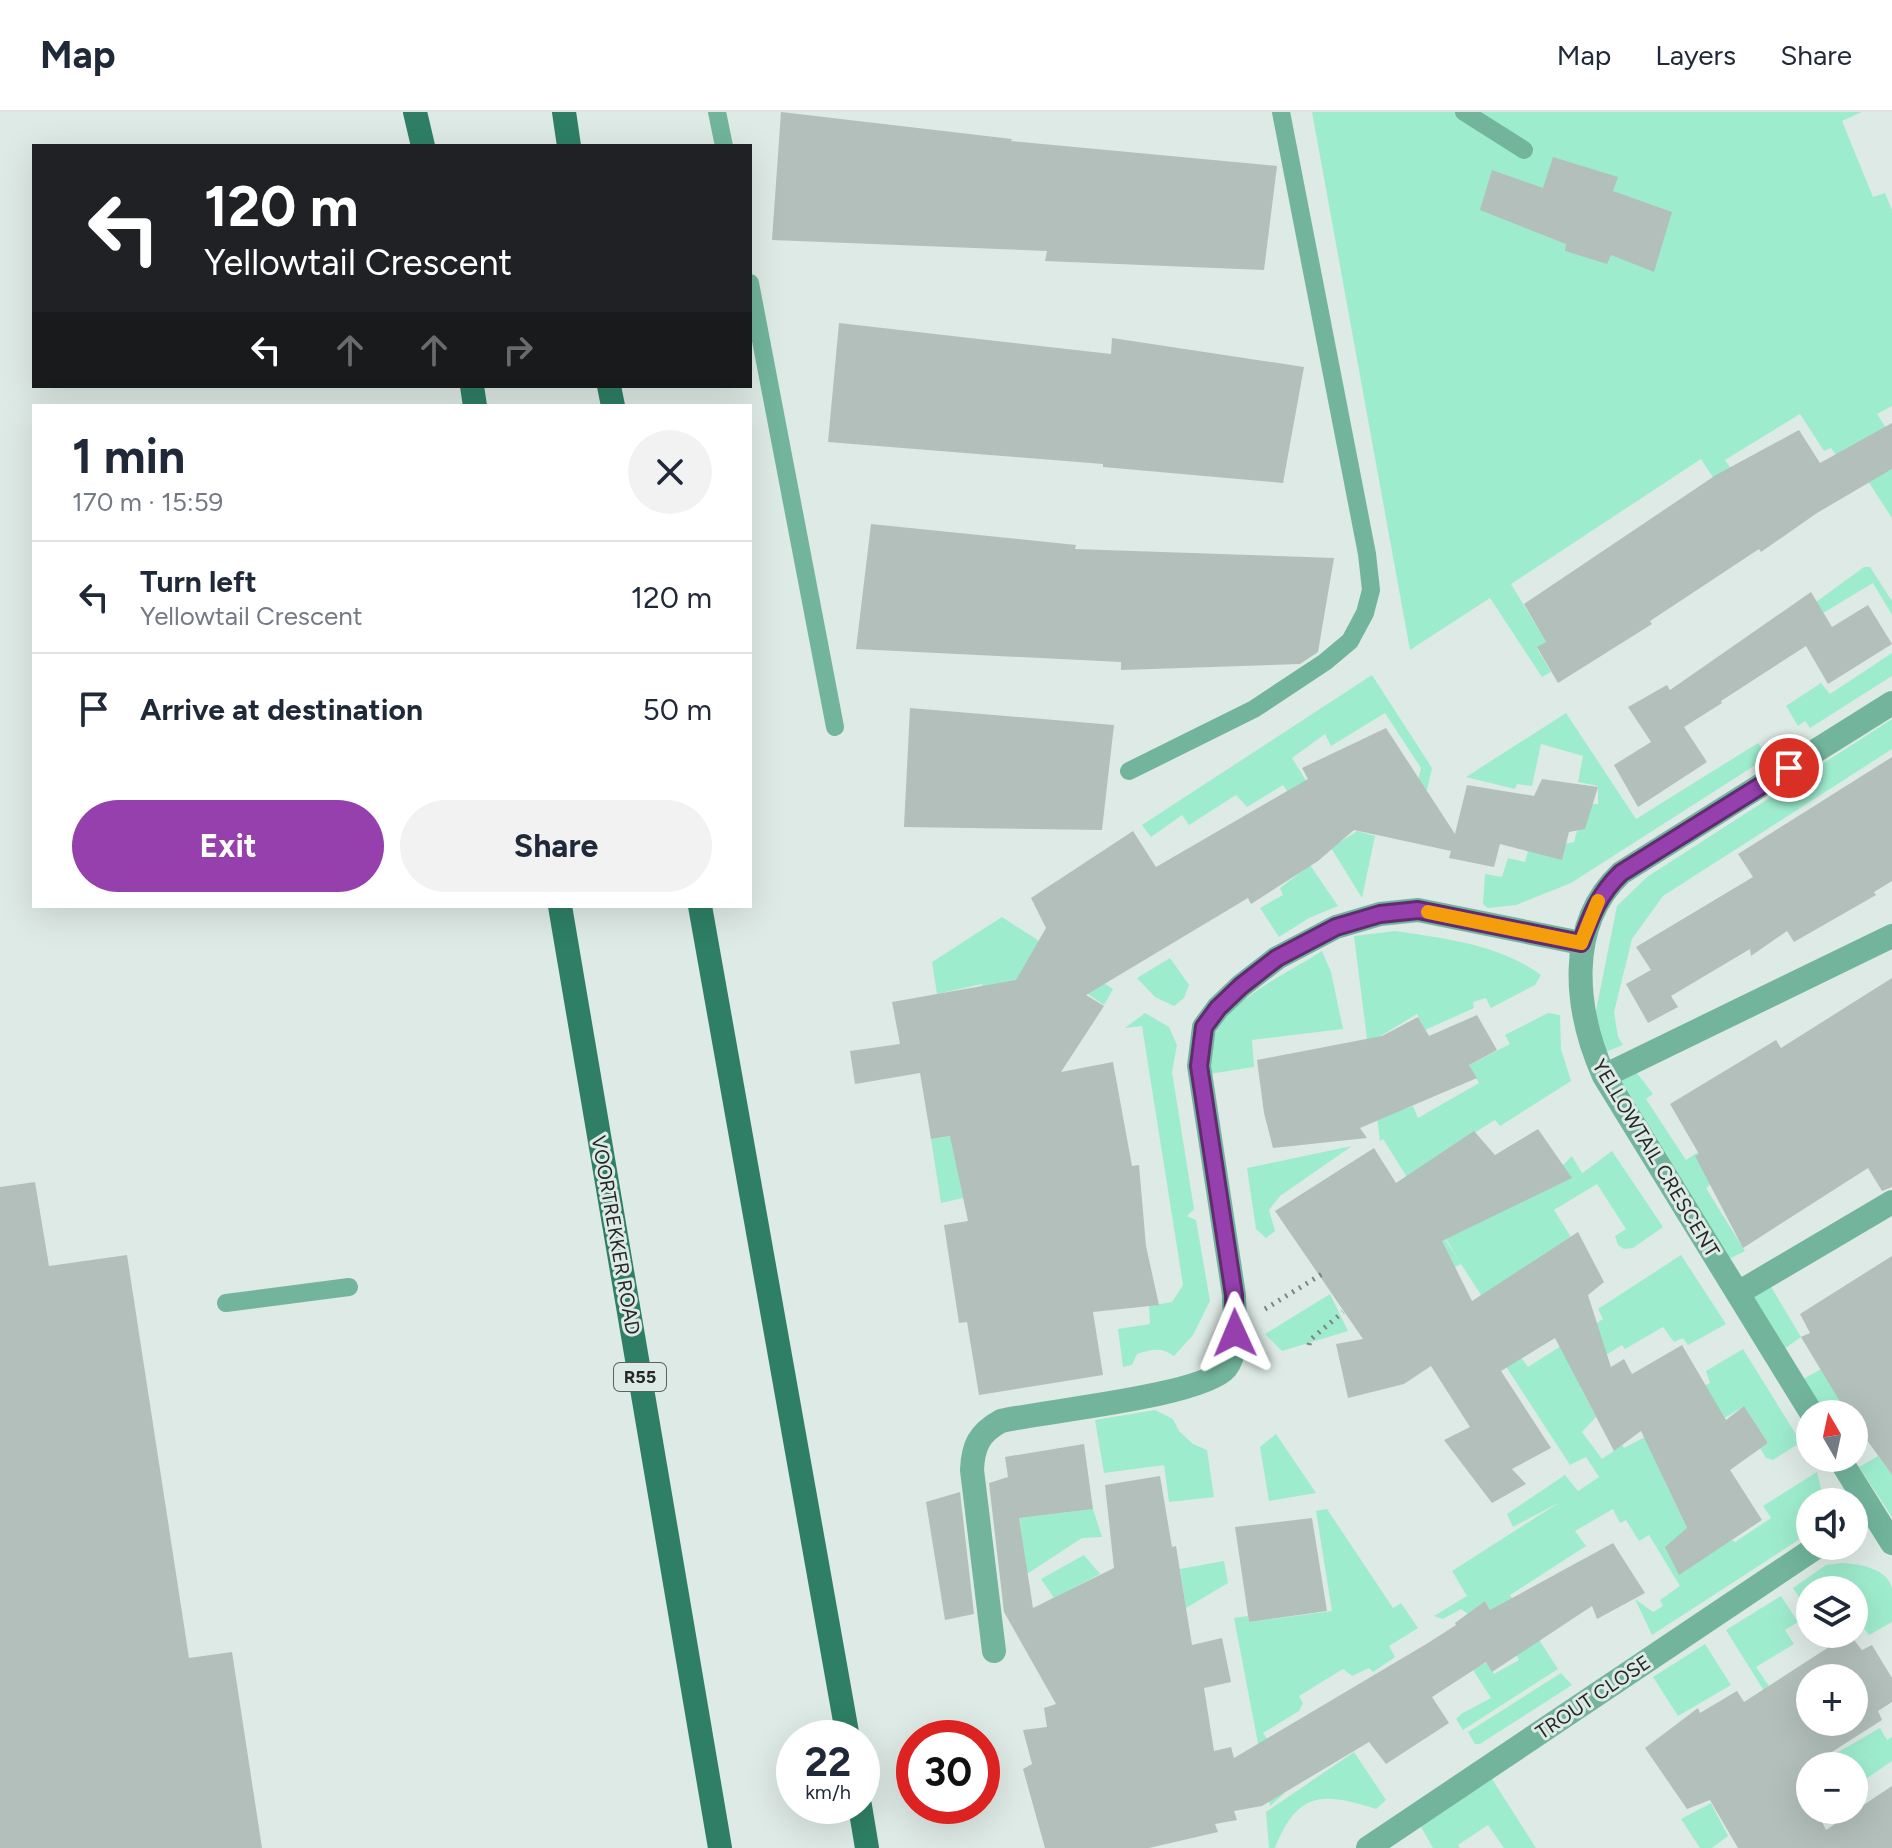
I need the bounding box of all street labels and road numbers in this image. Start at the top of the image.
street label: YELLOWTAIL CRESCENT [1587,1055,1725,1261]
street label: VOORTREKKER ROAD [587,1134,645,1336]
road number: R55 [614,1363,666,1391]
street label: TROUT CLOSE [1531,1650,1655,1744]

